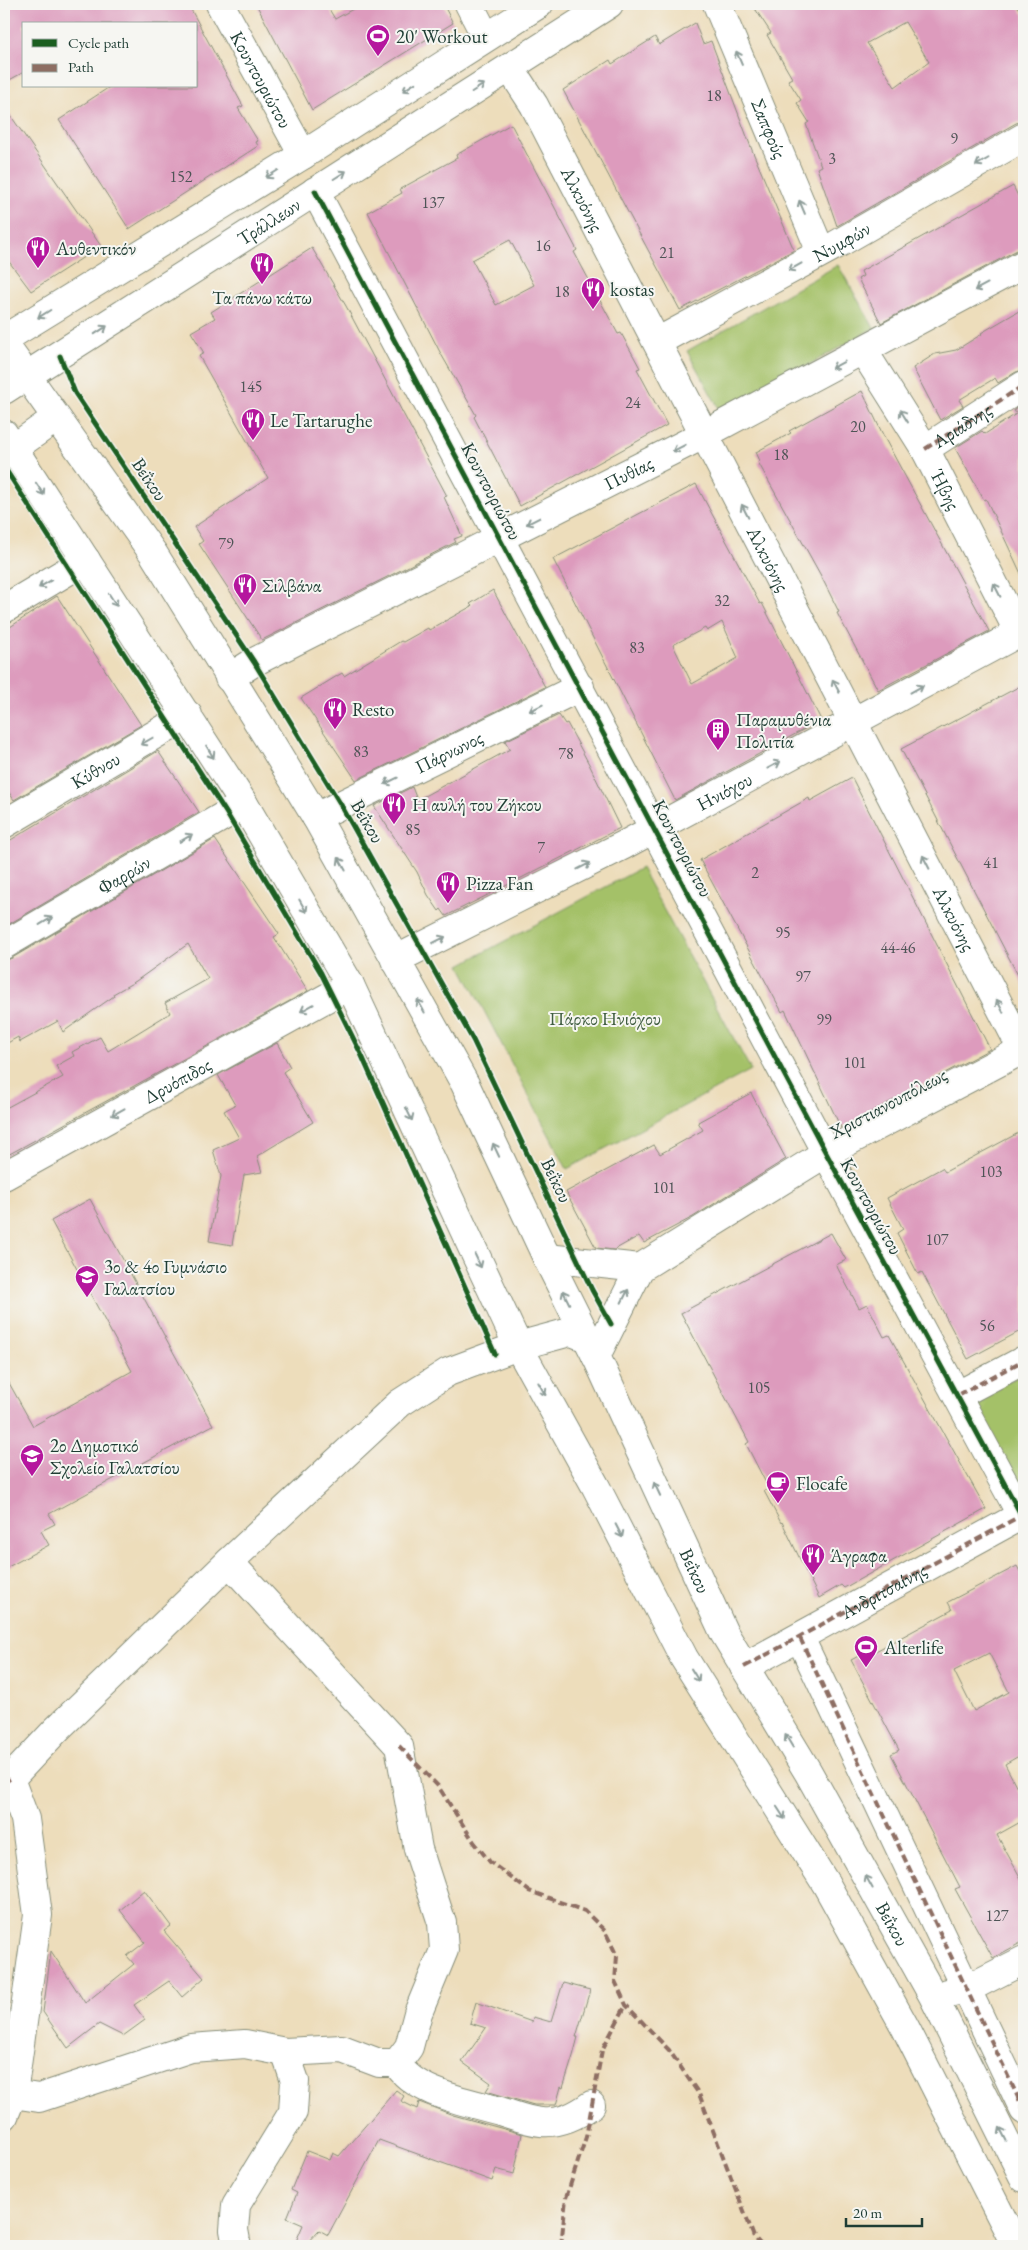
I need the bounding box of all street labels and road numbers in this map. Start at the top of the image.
street label: Κουντουριώτου [224,27,298,133]
street label: Σαπφούς [745,95,792,162]
street label: Αλκυόνης [555,162,609,236]
street label: Τράλλεων [233,192,306,251]
street label: Νυμφών [809,216,875,268]
street label: Αριάδνης [927,397,996,454]
street label: Κουντουριώτου [455,438,528,544]
street label: Πυθίας [600,450,657,496]
street label: Βεΐκου [126,453,173,506]
street label: Ήβης [924,465,966,514]
street label: Αλκυόνης [741,521,795,596]
street label: Πάρνωνος [411,725,487,779]
street label: Κύθνου [66,746,125,795]
street label: Ηνιόχου [692,767,757,817]
street label: Βεΐκου [345,795,390,848]
street label: Κουντουριώτου [646,795,719,901]
street label: Φαρρών [93,850,155,900]
street label: Αλκυόνης [927,881,981,956]
street label: Δρυόπιδος [139,1052,216,1109]
street label: Χριστιανουπόλεως [824,1062,951,1145]
street label: Κουντουριώτου [835,1153,908,1259]
street label: Βεΐκου [535,1154,578,1207]
street label: Βεΐκου [674,1544,716,1597]
street label: Ανδριτσαίνης [835,1558,931,1625]
street label: Βεΐκου [870,1897,915,1951]

